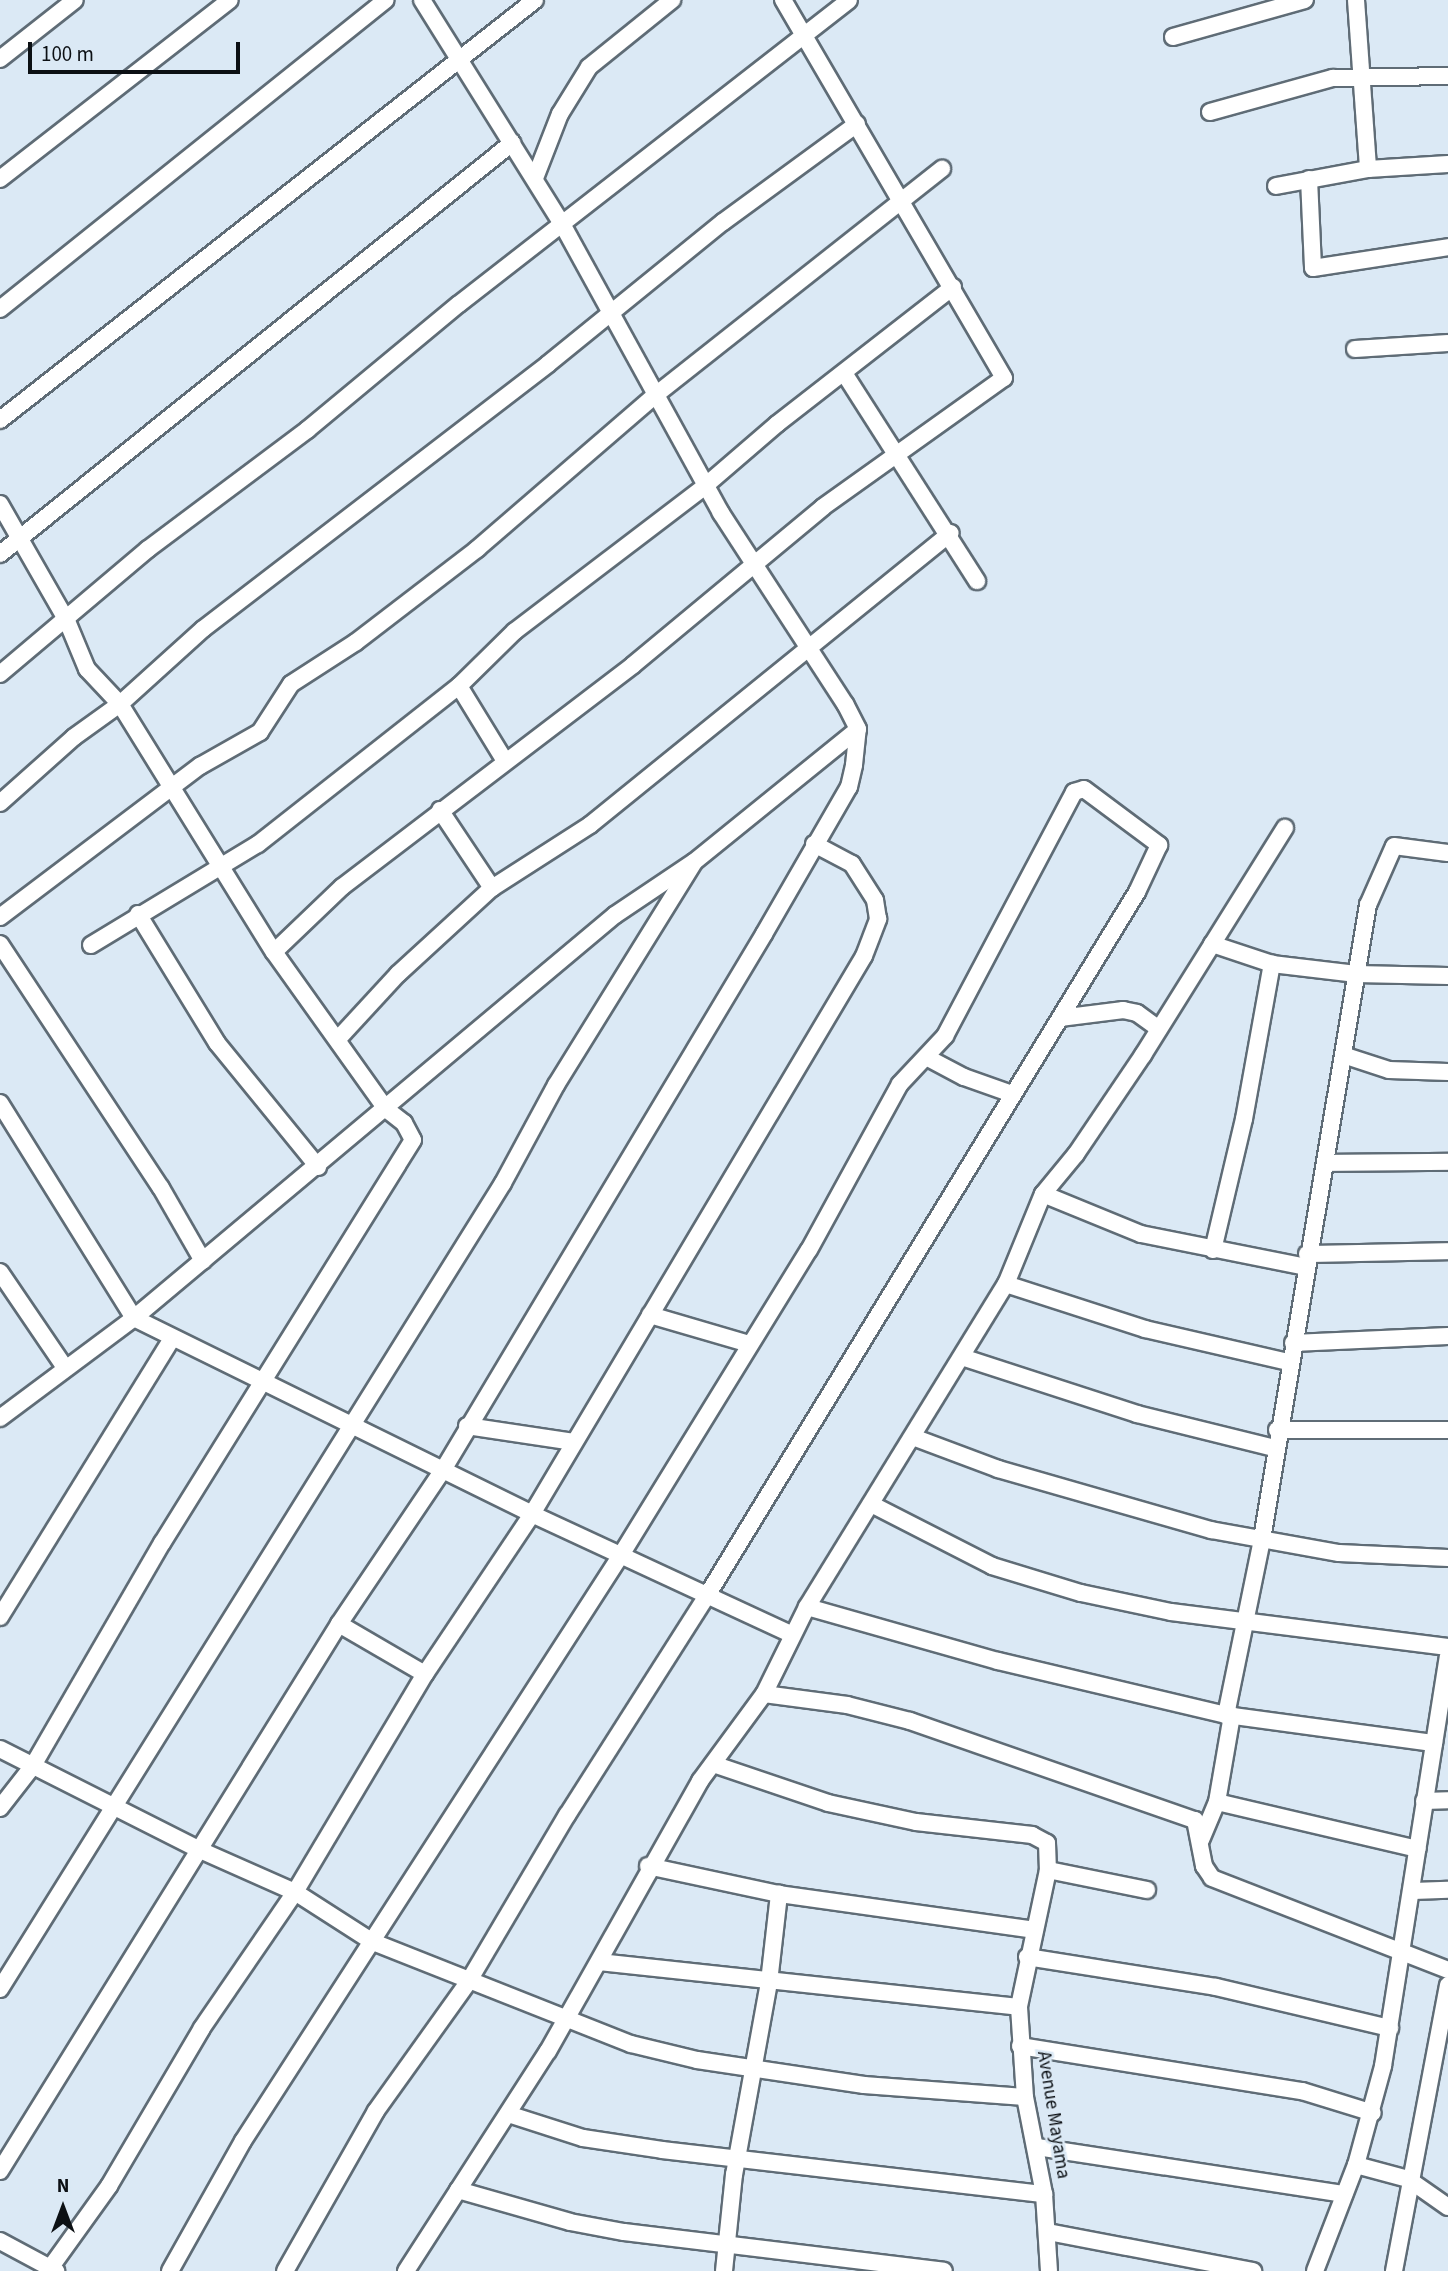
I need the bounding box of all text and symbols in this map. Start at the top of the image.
scale bar [32,28,243,72]
text: 100 m [41,39,94,69]
street label: Avenue Mayama [1032,2049,1074,2181]
north arrow [28,2173,98,2243]
text: N [57,2173,69,2200]

